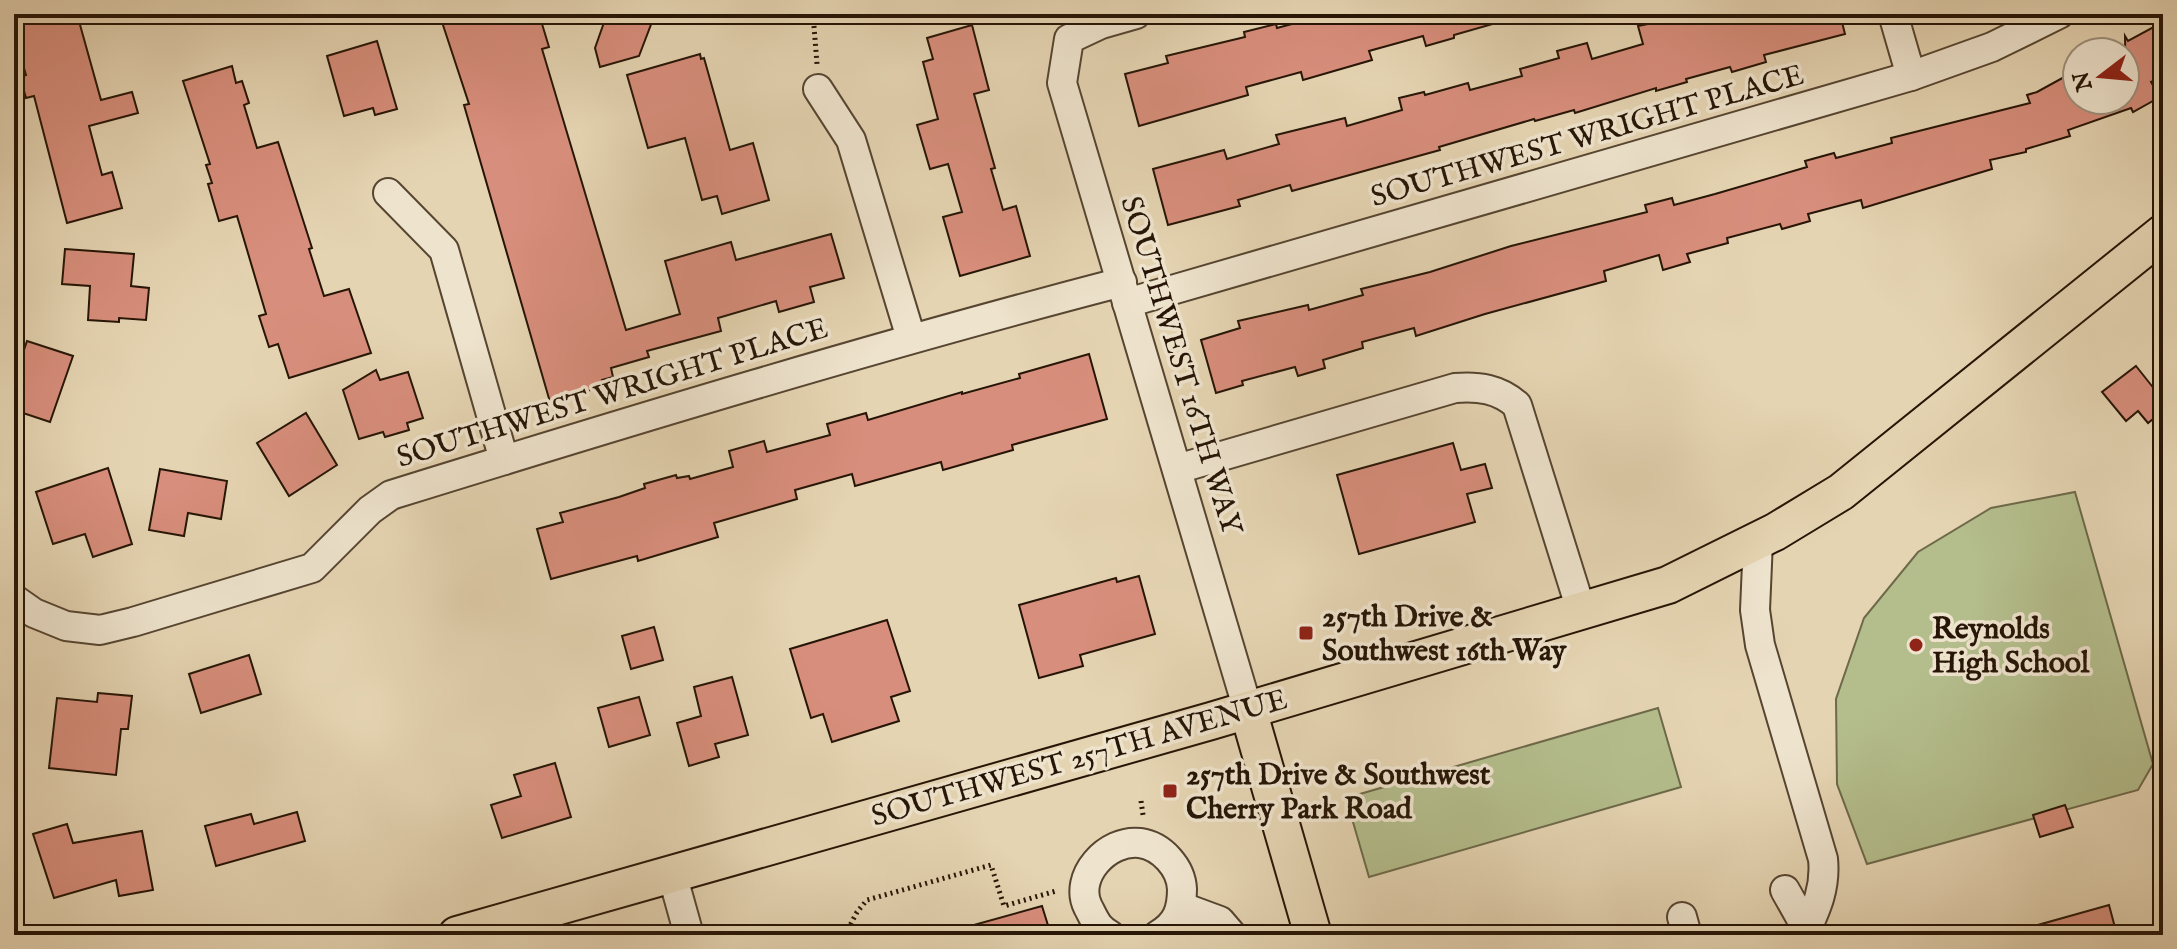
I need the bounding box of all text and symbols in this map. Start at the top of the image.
north arrow [2061,36,2141,116]
street label: SOUTHWEST WRIGHT PLACE [1367,57,1809,217]
text: N [2068,68,2100,95]
street label: SOUTHWEST 16TH WAY [1110,192,1250,541]
street label: SOUTHWEST WRIGHT PLACE [392,310,833,478]
place label: 257th Drive & Southwest 16th Way [1322,599,1568,671]
place label: Reynolds High School [1932,611,2090,683]
marker: 257th Drive & Southwest 16th Way [1297,624,1315,642]
marker: Reynolds High School [1907,636,1925,654]
street label: SOUTHWEST 257TH AVENUE [867,681,1292,837]
place label: 257th Drive & Southwest Cherry Park Road [1186,757,1491,829]
marker: 257th Drive & Southwest Cherry Park Road [1161,782,1179,800]

